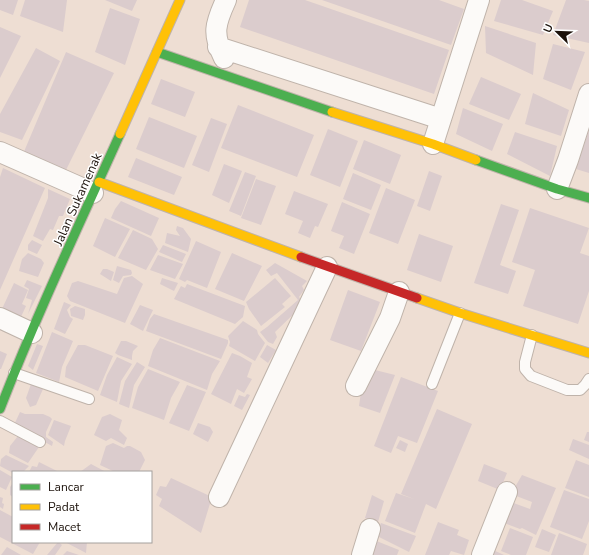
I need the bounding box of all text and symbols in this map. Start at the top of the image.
north arrow [537,12,577,52]
text: U [540,22,557,35]
street label: Jalan Sukamenak [49,150,107,250]
legend [12,471,152,543]
text: Lancar [48,479,85,495]
text: Padat [48,499,80,515]
text: Macet [48,519,81,535]

